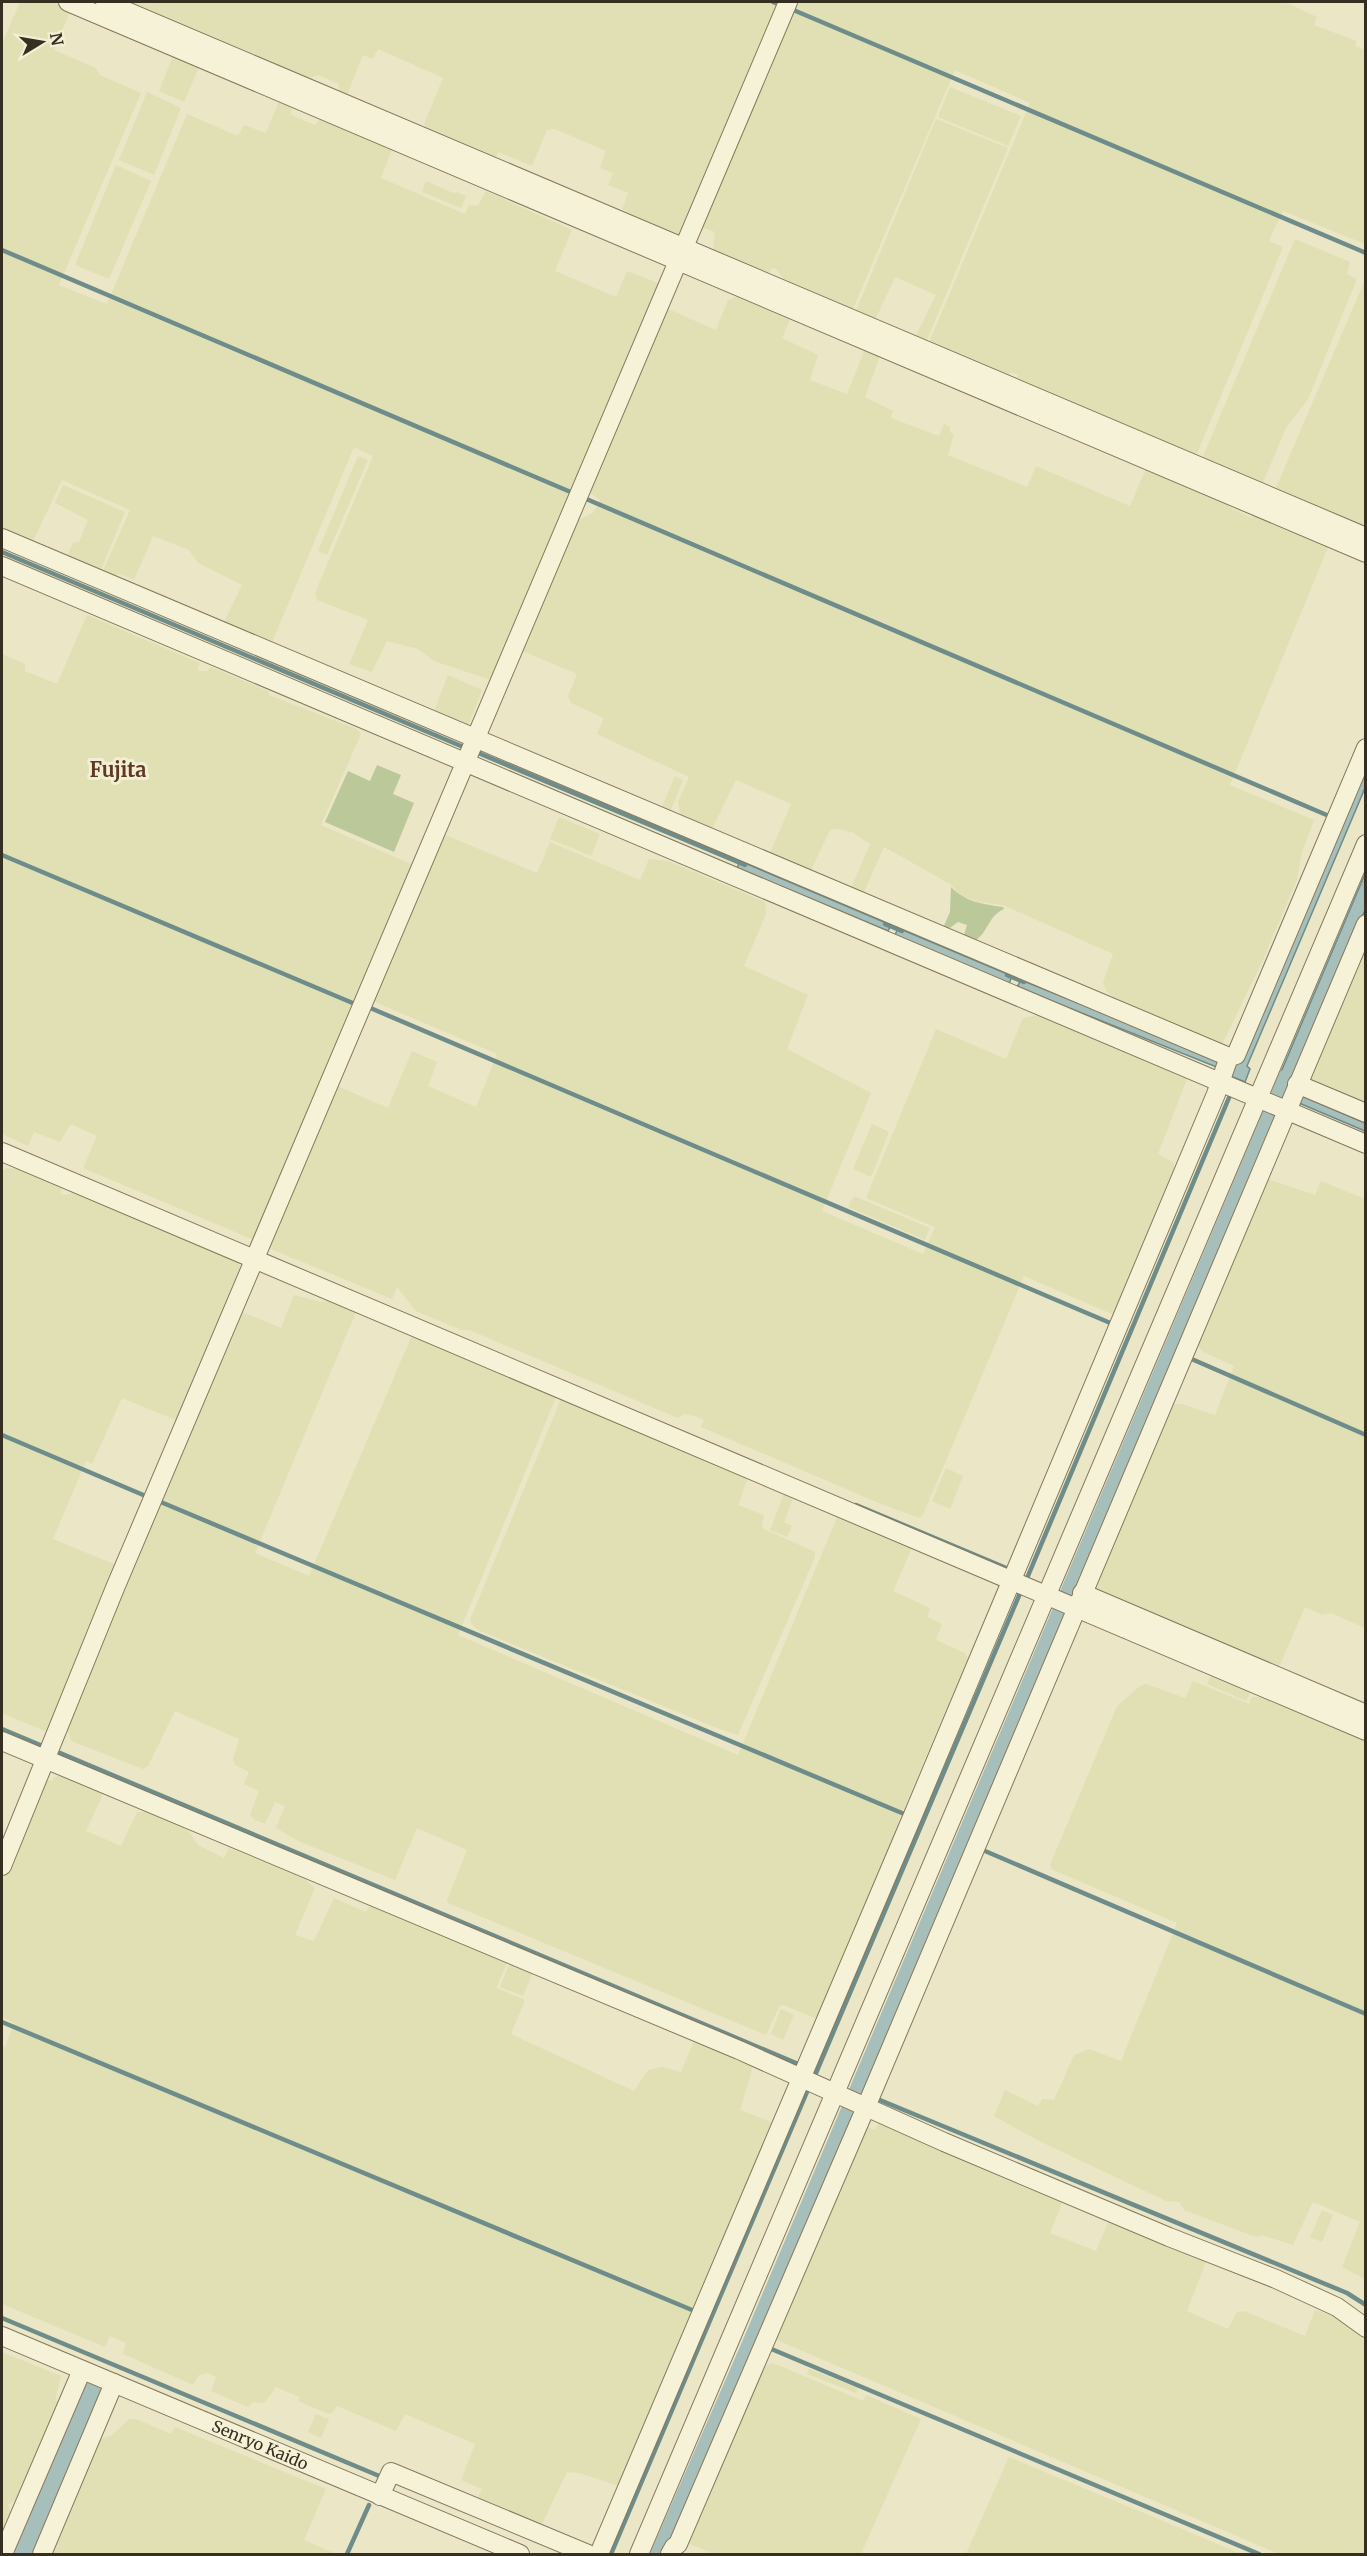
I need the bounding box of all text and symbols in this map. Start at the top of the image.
north arrow [12,12,72,72]
text: N [46,31,68,48]
district label: Fujita [90,757,146,782]
street label: Senryo Kaido [209,2415,311,2474]

